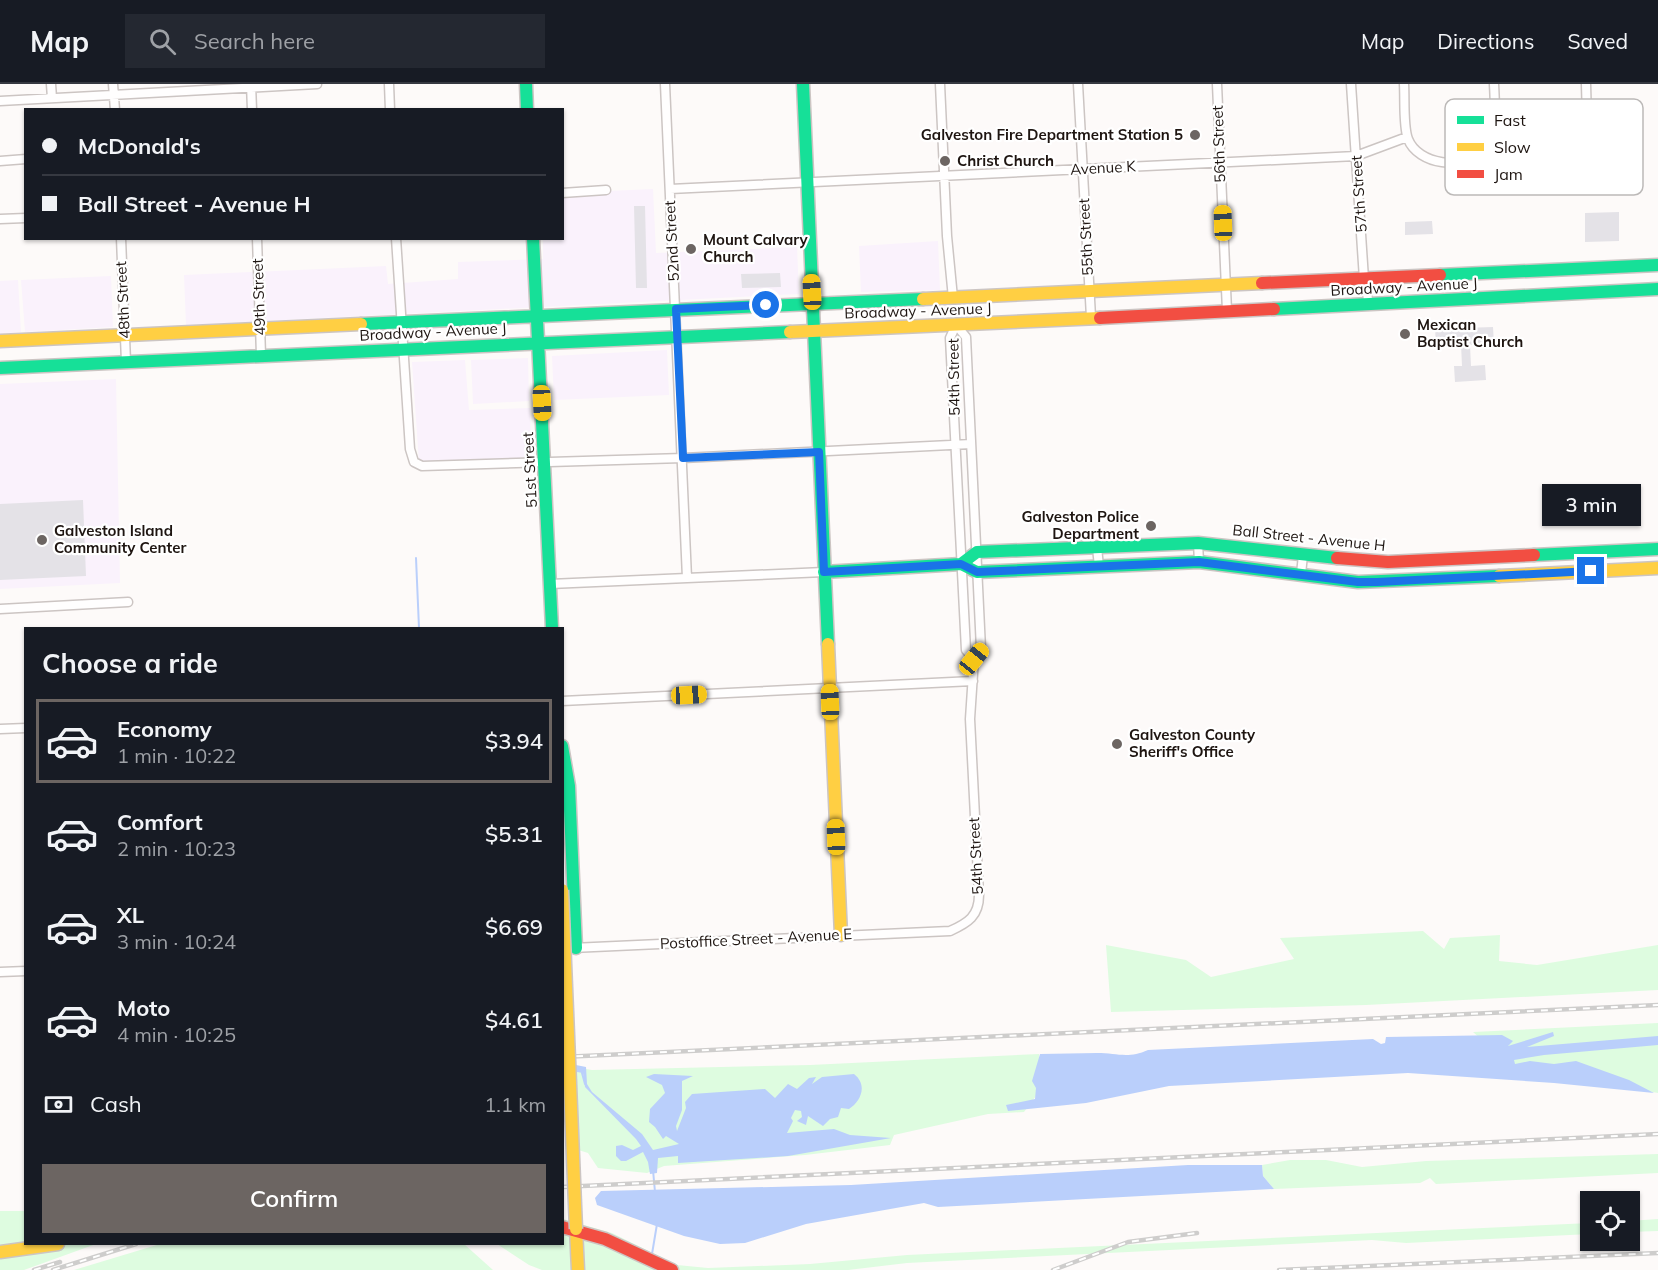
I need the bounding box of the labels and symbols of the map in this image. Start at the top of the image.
legend [1445,99,1643,195]
street label: 56th Street [1208,105,1229,183]
text: Fast [1494,110,1526,130]
place label: Galveston Fire Department Station 5 [921,125,1183,144]
marker: Galveston Fire Department Station 5 [1188,128,1202,142]
text: Slow [1494,137,1531,157]
place label: Christ Church [957,151,1054,170]
marker: Christ Church [938,154,952,168]
street label: 57th Street [1346,155,1371,233]
street label: Avenue K [1070,156,1137,179]
text: Jam [1494,164,1523,184]
street label: 55th Street [1074,198,1097,276]
street label: 52nd Street [660,200,683,282]
car [1213,205,1233,241]
place label: Mount Calvary Church [703,230,809,266]
marker: Mount Calvary Church [684,242,698,256]
street label: 49th Street [248,258,269,336]
street label: 48th Street [111,261,134,339]
street label: Broadway - Avenue J [1330,273,1478,300]
car [802,274,822,310]
route start [752,291,779,318]
street label: Broadway - Avenue J [844,298,992,323]
place label: Mexican Baptist Church [1417,315,1523,351]
street label: Broadway - Avenue J [359,318,507,345]
marker: Mexican Baptist Church [1398,327,1412,341]
street label: 54th Street [943,338,964,416]
car [532,385,552,421]
street label: 51st Street [518,432,541,508]
callout: 3 min [1542,484,1640,526]
place label: Galveston Police Department [1021,507,1139,543]
marker: Galveston Police Department [1144,519,1158,533]
street label: Ball Street - Avenue H [1232,520,1386,555]
place label: Galveston Island Community Center [54,521,186,557]
marker: Galveston Island Community Center [35,533,49,547]
route end [1577,557,1604,584]
car [956,639,992,679]
car [820,684,840,720]
car [671,685,707,705]
place label: Galveston County Sheriff's Office [1129,725,1256,761]
marker: Galveston County Sheriff's Office [1110,737,1124,751]
street label: 54th Street [964,817,987,895]
car [826,819,846,855]
street label: Postoffice Street - Avenue E [659,924,853,953]

